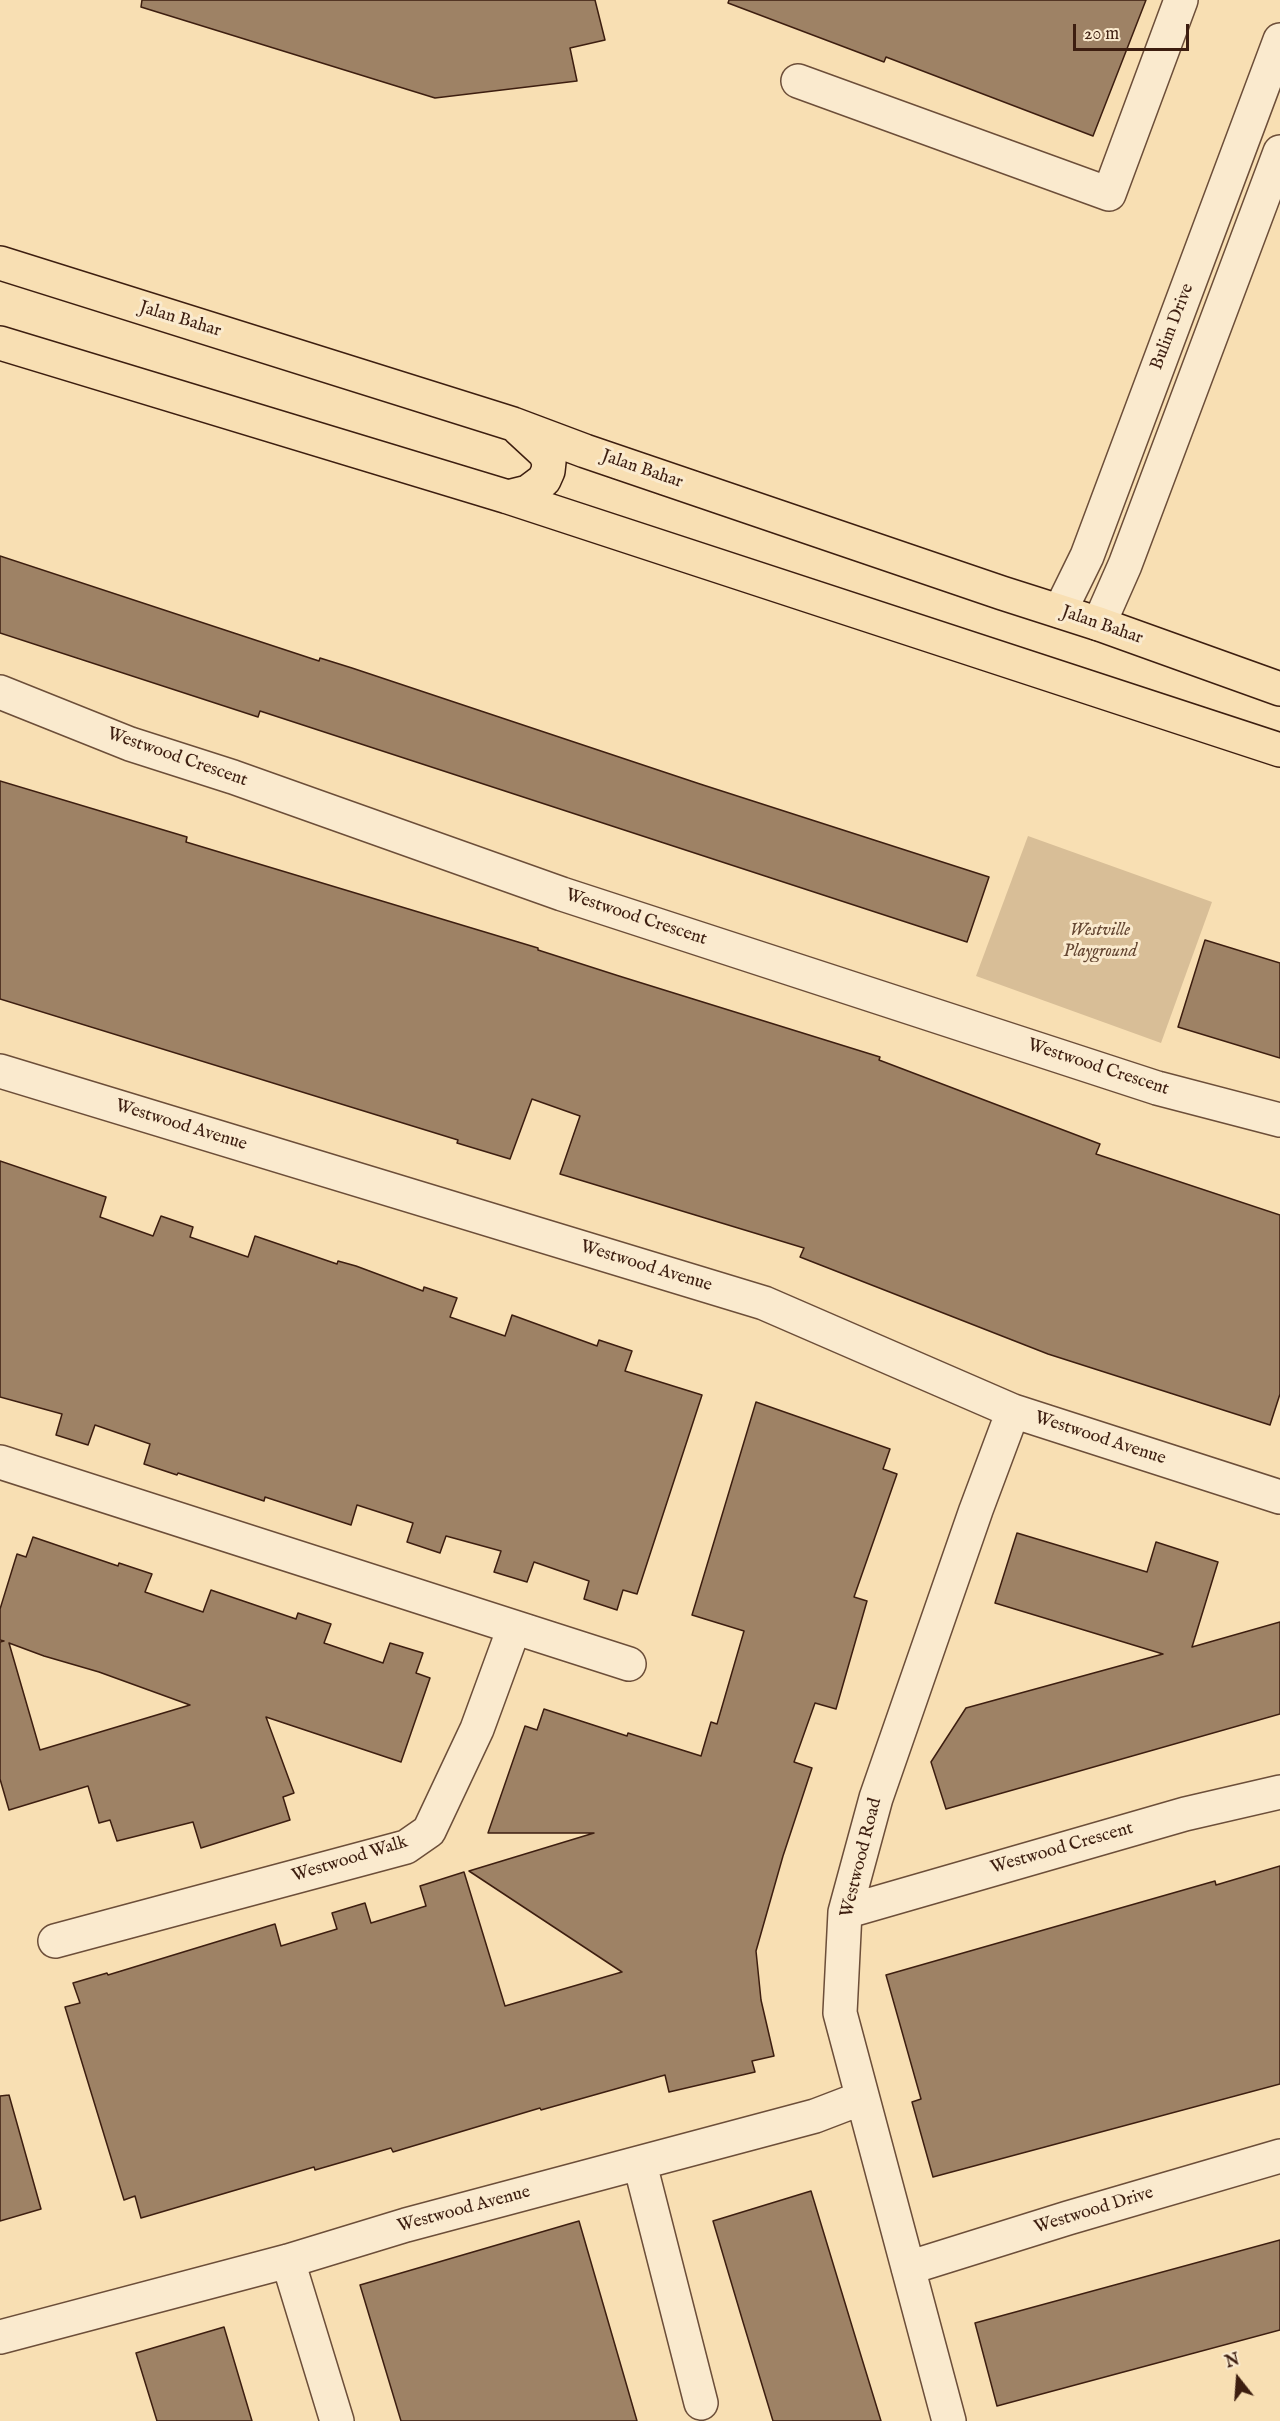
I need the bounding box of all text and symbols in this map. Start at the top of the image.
scale bar [1076,12,1192,50]
text: 20 m [1084,23,1119,46]
street label: Bulim Drive [1147,281,1199,373]
street label: Jalan Bahar [136,297,224,343]
street label: Jalan Bahar [599,446,685,494]
street label: Jalan Bahar [1059,602,1145,650]
street label: Westwood Crescent [104,724,250,792]
street label: Westwood Crescent [563,885,709,951]
park label: Westville Playground [1063,920,1137,962]
street label: Westwood Crescent [1025,1035,1171,1101]
street label: Westwood Avenue [112,1096,250,1156]
street label: Westwood Avenue [577,1237,715,1297]
street label: Westwood Avenue [1032,1408,1168,1470]
street label: Westwood Road [837,1796,887,1920]
street label: Westwood Crescent [988,1818,1136,1880]
street label: Westwood Walk [289,1832,411,1888]
street label: Westwood Avenue [395,2182,533,2238]
street label: Westwood Drive [1032,2183,1156,2239]
north arrow [1208,2349,1268,2409]
text: N [1223,2350,1242,2373]

